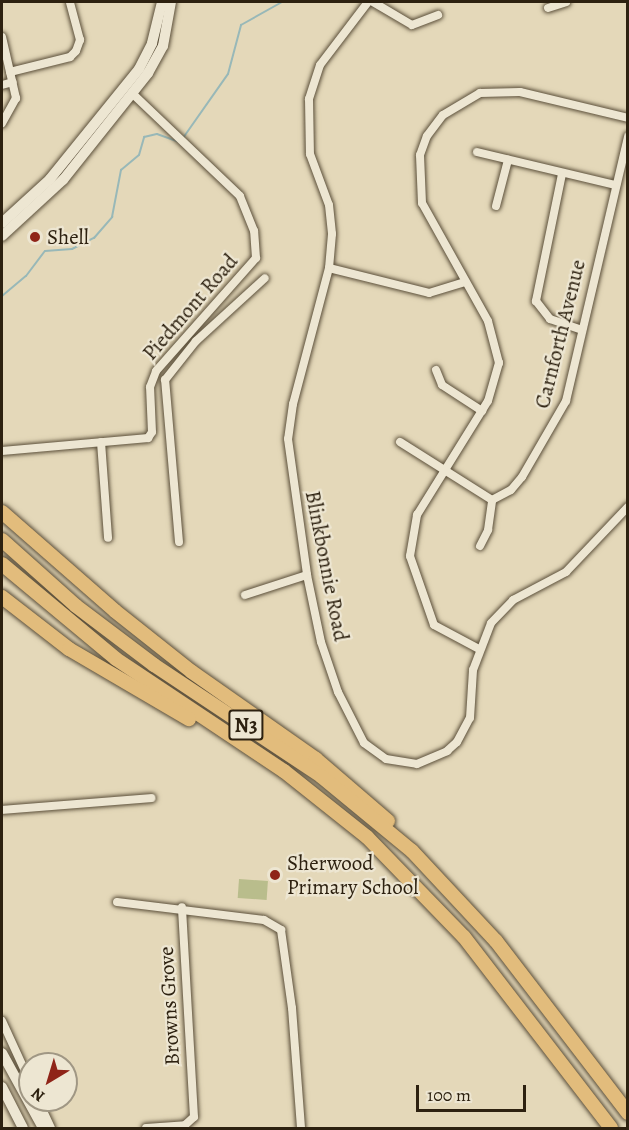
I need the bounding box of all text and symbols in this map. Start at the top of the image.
place label: Shell [47,224,89,250]
marker: Shell [28,230,42,244]
street label: Piedmont Road [137,249,243,365]
street label: Carnforth Avenue [529,257,591,411]
street label: Blinkbonnie Road [300,489,354,643]
road number: N3 [228,708,264,742]
place label: Sherwood Primary School [287,850,418,900]
marker: Sherwood Primary School [268,868,282,882]
street label: Browns Grove [153,946,185,1066]
north arrow [18,1052,78,1112]
scale bar [419,1073,528,1111]
text: N [27,1082,50,1107]
text: 100 m [427,1083,471,1107]

